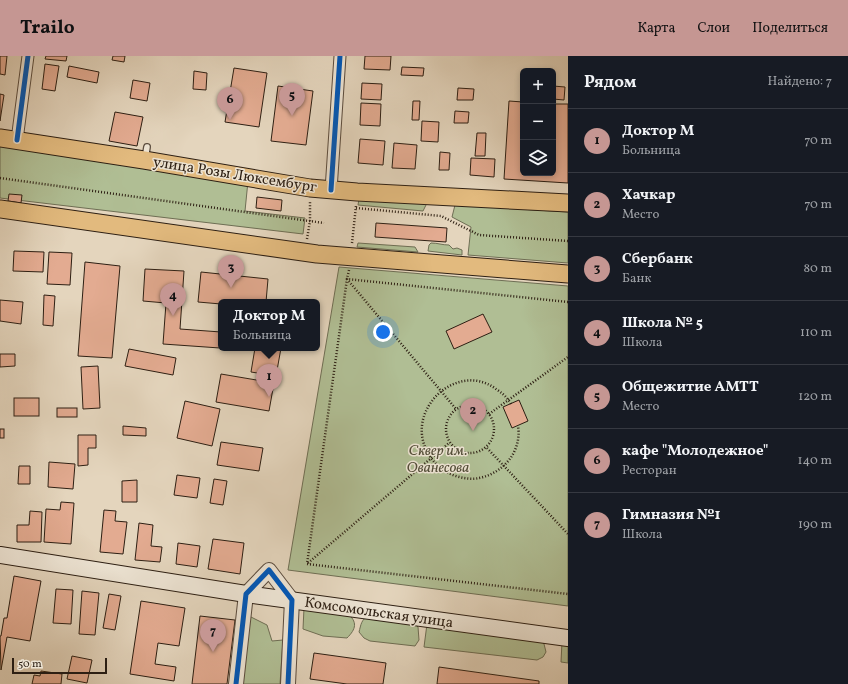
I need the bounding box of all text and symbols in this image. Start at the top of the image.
text: Trailo [20,15,75,41]
text: Карта [637,19,675,38]
text: Слои [697,19,730,38]
text: Поделиться [752,19,828,38]
map controls [520,68,556,176]
button: + [520,68,556,104]
text: Рядом [584,71,637,94]
text: Найдено: 7 [767,73,832,91]
pin: 5 [279,83,305,116]
pin: 6 [217,87,243,120]
button: − [520,104,556,140]
text: Доктор М [622,121,694,142]
text: 1 [594,132,600,150]
text: 70 m [804,132,832,150]
button: layers [520,140,556,176]
text: Больница [622,142,681,160]
street label: улица Розы Люксембург [151,152,319,199]
text: Хачкар [622,185,675,206]
text: 2 [594,196,600,214]
text: 70 m [804,196,832,214]
text: Место [622,206,659,224]
text: Сбербанк [622,249,693,270]
pin: 3 [218,255,244,288]
text: 3 [594,260,600,278]
text: 80 m [803,260,832,278]
text: Банк [622,270,651,288]
pin: 4 [160,283,186,316]
popup [218,299,320,351]
text: Доктор М [233,306,305,327]
text: Школа № 5 [622,313,703,334]
your location [373,322,393,342]
text: 4 [593,324,601,342]
text: 110 m [800,324,832,342]
text: Больница [233,327,292,345]
text: Школа [622,334,662,352]
pin: 1 [256,364,282,397]
text: Общежитие АМТТ [622,377,759,398]
text: 5 [594,388,600,406]
text: 120 m [798,388,832,406]
pin: 2 [460,398,486,431]
text: Место [622,398,659,416]
park label: Сквер им. Ованесова [407,441,469,479]
text: кафе "Молодежное" [622,441,768,462]
text: 6 [593,452,601,470]
text: 140 m [798,452,832,470]
text: Ресторан [622,462,677,480]
text: Гимназия №1 [622,505,721,526]
text: 7 [594,516,600,534]
text: 190 m [798,516,832,534]
text: Школа [622,526,662,544]
street label: Комсомольская улица [303,593,455,634]
pin: 7 [200,619,226,652]
scale bar [12,656,107,675]
text: 50 m [18,657,42,672]

